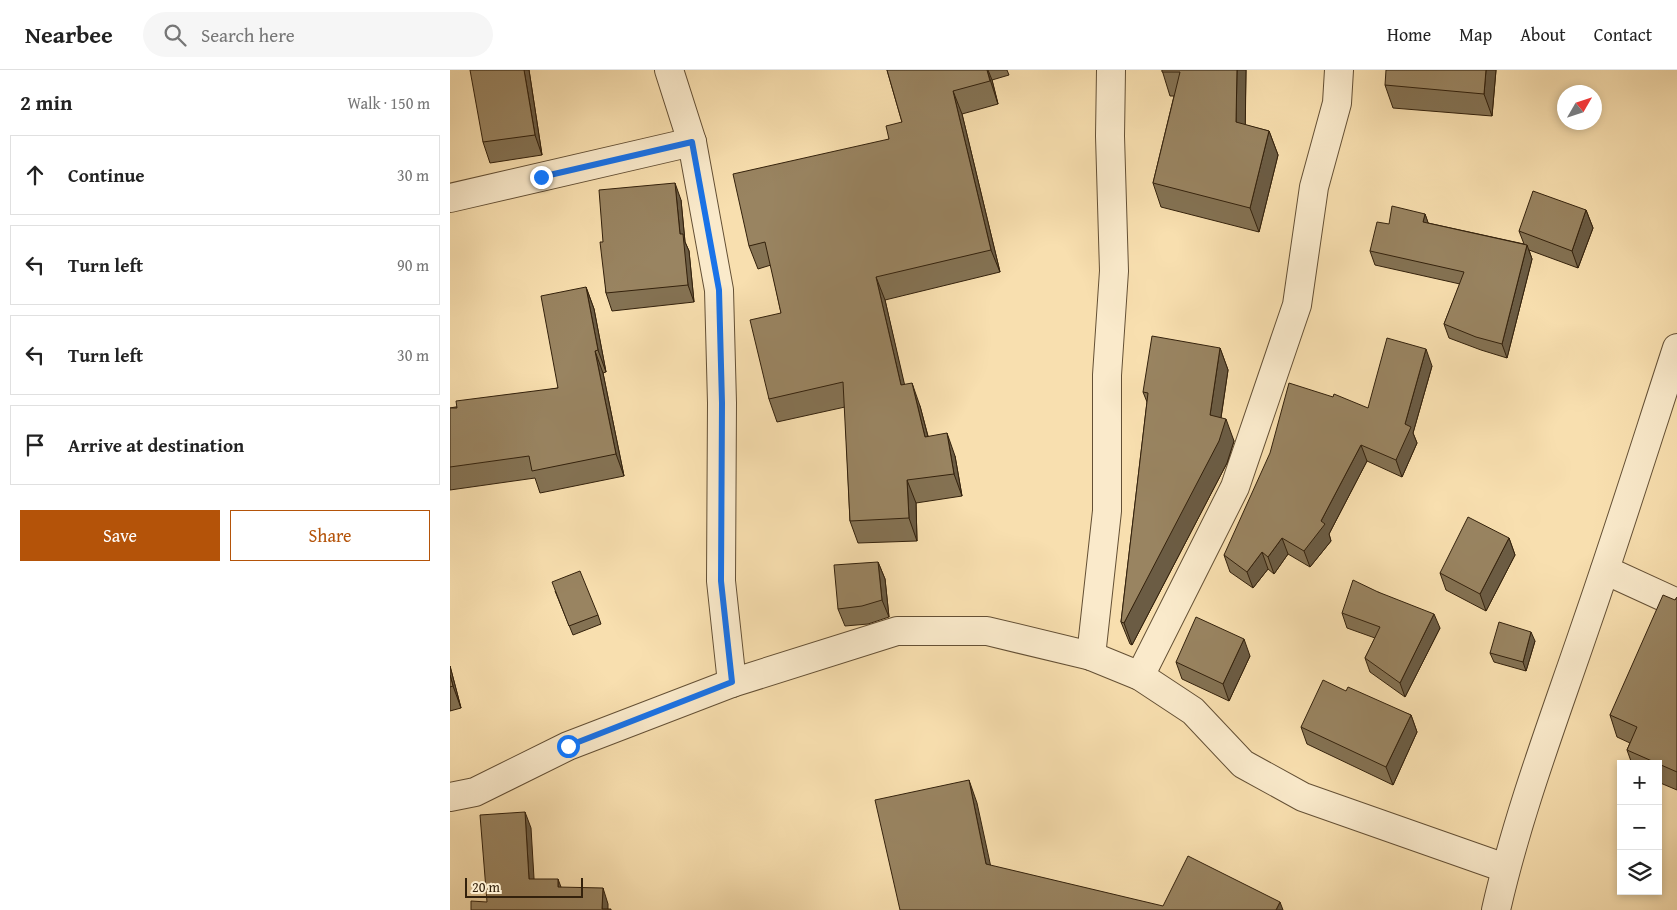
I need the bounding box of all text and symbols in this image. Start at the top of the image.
search box [143,12,493,57]
text: Nearbee [25,17,113,52]
icon: search [161,21,189,49]
text: Search here [201,21,295,49]
text: Home [1387,21,1431,48]
text: Map [1459,21,1492,48]
text: About [1520,21,1566,48]
text: Contact [1594,21,1652,48]
north arrow [1557,85,1602,130]
text: 2 min [20,87,72,118]
text: Walk · 150 m [347,91,430,115]
icon: ahead [21,161,49,189]
text: Continue [68,161,145,189]
text: 30 m [397,163,429,187]
route end [530,166,553,189]
icon: left [21,251,49,279]
text: Turn left [68,251,143,279]
text: 90 m [397,253,429,277]
icon: left [21,341,49,369]
text: Turn left [68,341,143,369]
text: 30 m [397,343,429,367]
icon: arrive [21,431,49,459]
text: Arrive at destination [68,431,244,459]
button: Save [20,510,220,561]
button: Share [230,510,430,561]
route start [557,735,580,758]
map controls [1617,760,1662,895]
button: + [1617,760,1662,805]
button: − [1617,805,1662,850]
button: layers [1617,850,1662,895]
scale bar [465,875,582,898]
text: 20 m [472,877,500,897]

